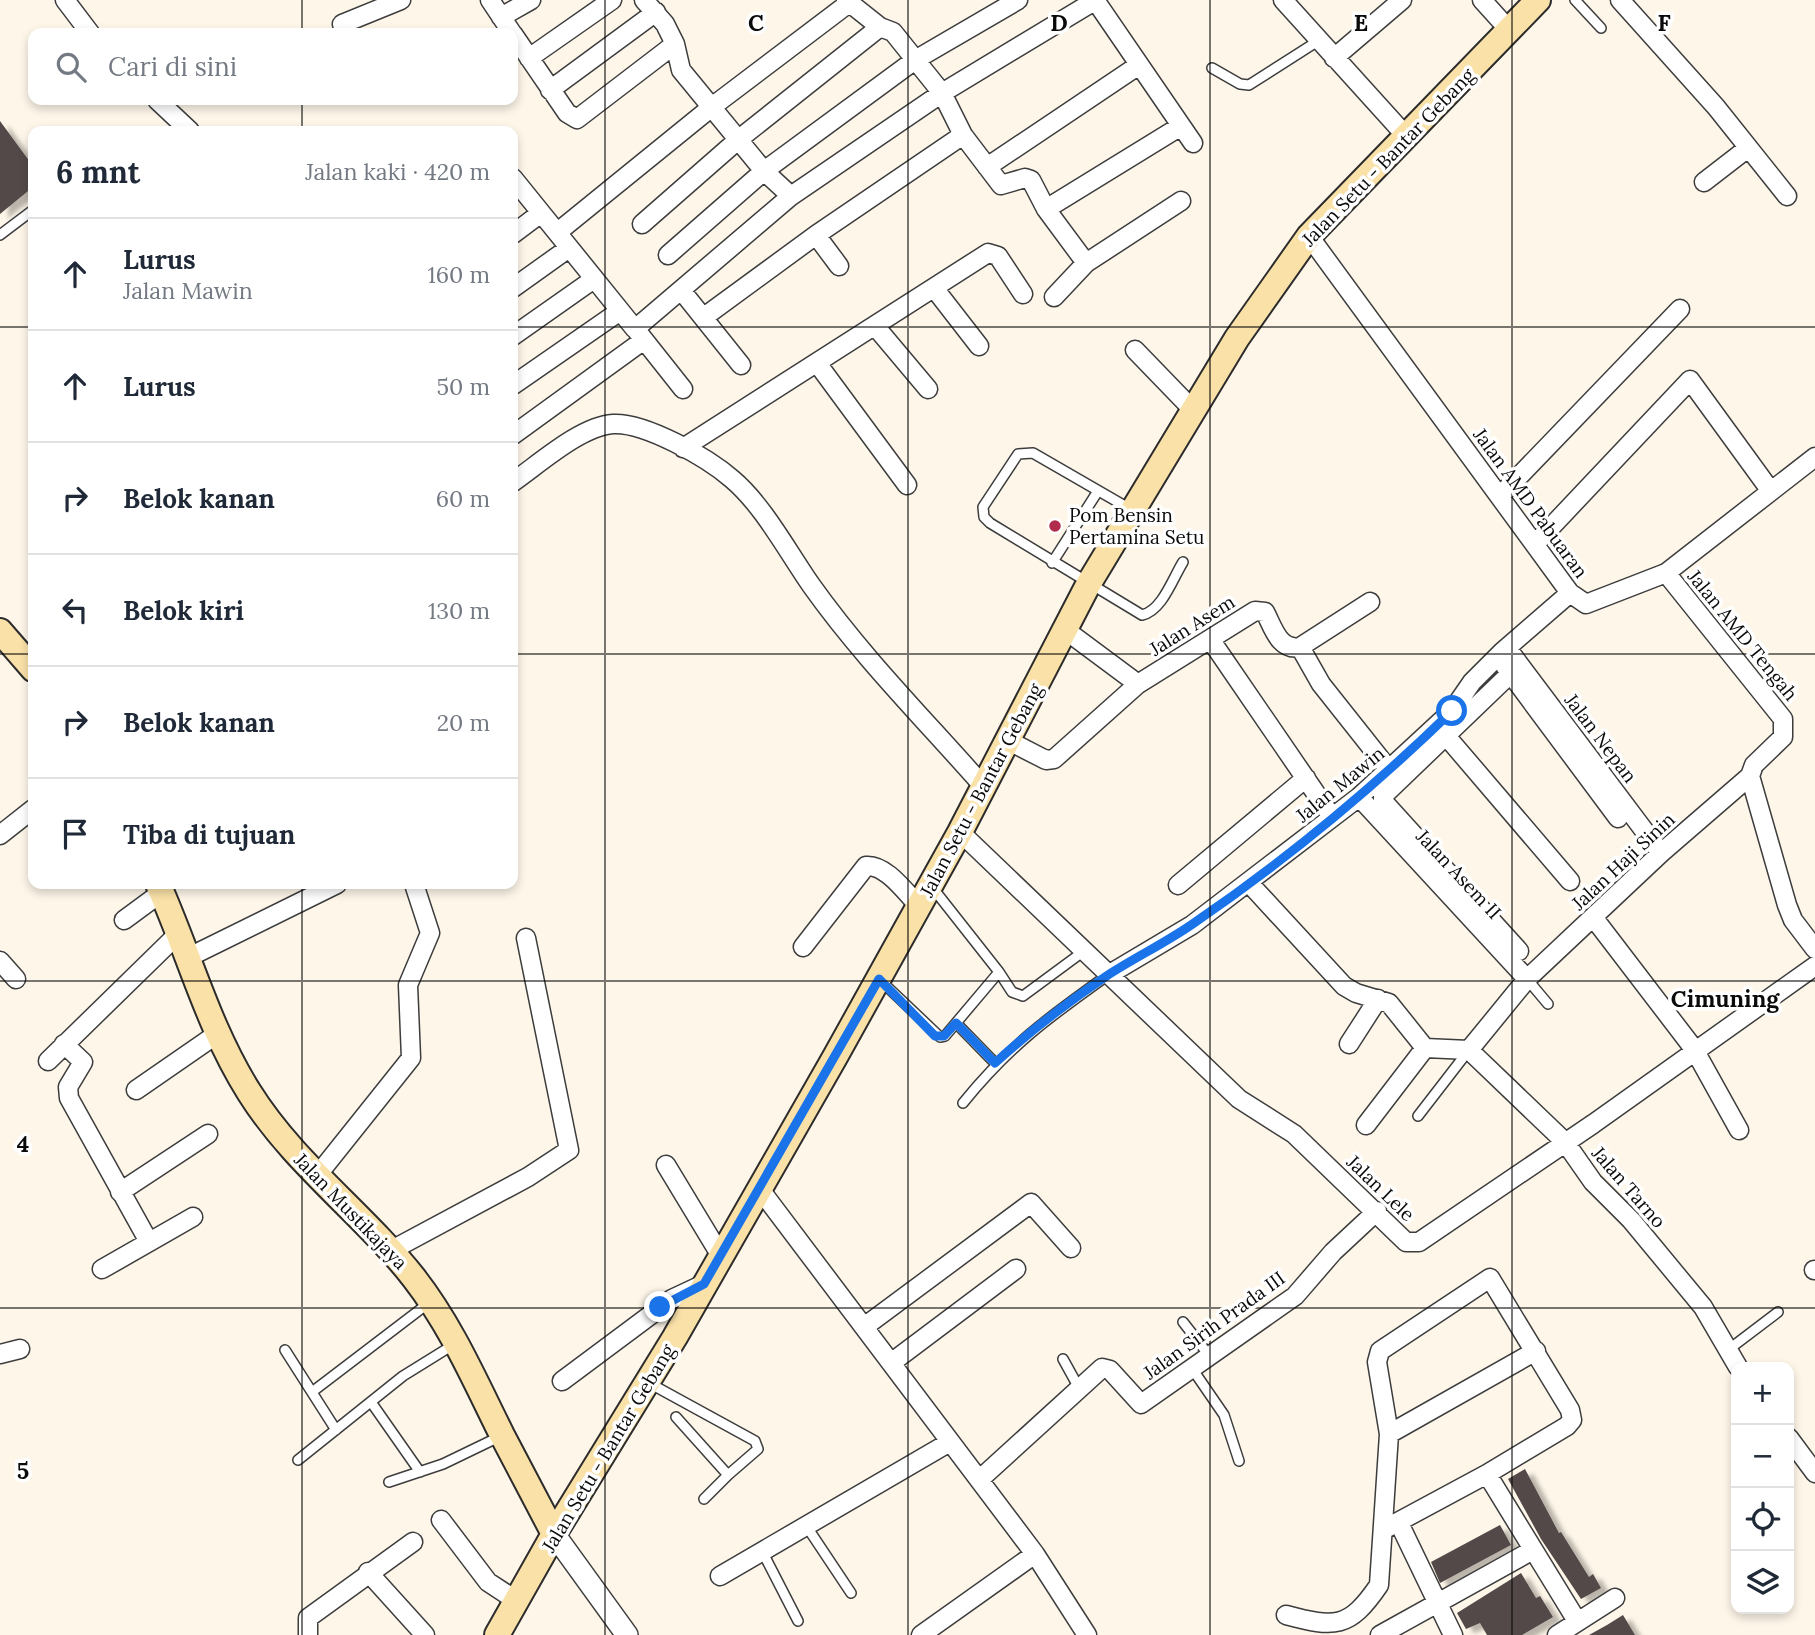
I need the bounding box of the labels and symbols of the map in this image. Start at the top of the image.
text: C [748,8,764,37]
text: D [1050,8,1068,37]
text: E [1354,8,1368,37]
text: F [1657,8,1671,37]
street label: Jalan Setu - Bantar Gebang [1296,63,1480,252]
street label: Jalan AMD Pabuaran [1468,423,1593,583]
place label: Pom Bensin Pertamina Setu [1069,503,1204,549]
marker: Pom Bensin Pertamina Setu [1047,518,1063,534]
street label: Jalan AMD Tengah [1682,564,1803,705]
street label: Jalan Asem [1144,589,1239,661]
street label: Jalan Setu - Bantar Gebang [914,679,1048,902]
street label: Jalan Nepan [1559,688,1642,787]
route start [1436,695,1467,726]
street label: Jalan Mawin [1290,741,1389,828]
street label: Jalan Haji Sinin [1566,807,1680,916]
street label: Jalan Asem II [1411,823,1507,924]
district label: Cimuning [1671,984,1780,1013]
text: 4 [17,1129,29,1158]
street label: Jalan Tarno [1586,1140,1671,1233]
street label: Jalan Mustikajaya [289,1147,413,1274]
street label: Jalan Lele [1341,1149,1420,1226]
street label: Jalan Sirih Prada III [1138,1266,1289,1385]
route end [644,1291,675,1322]
street label: Jalan Setu - Bantar Gebang [536,1339,680,1557]
text: 5 [17,1456,29,1485]

